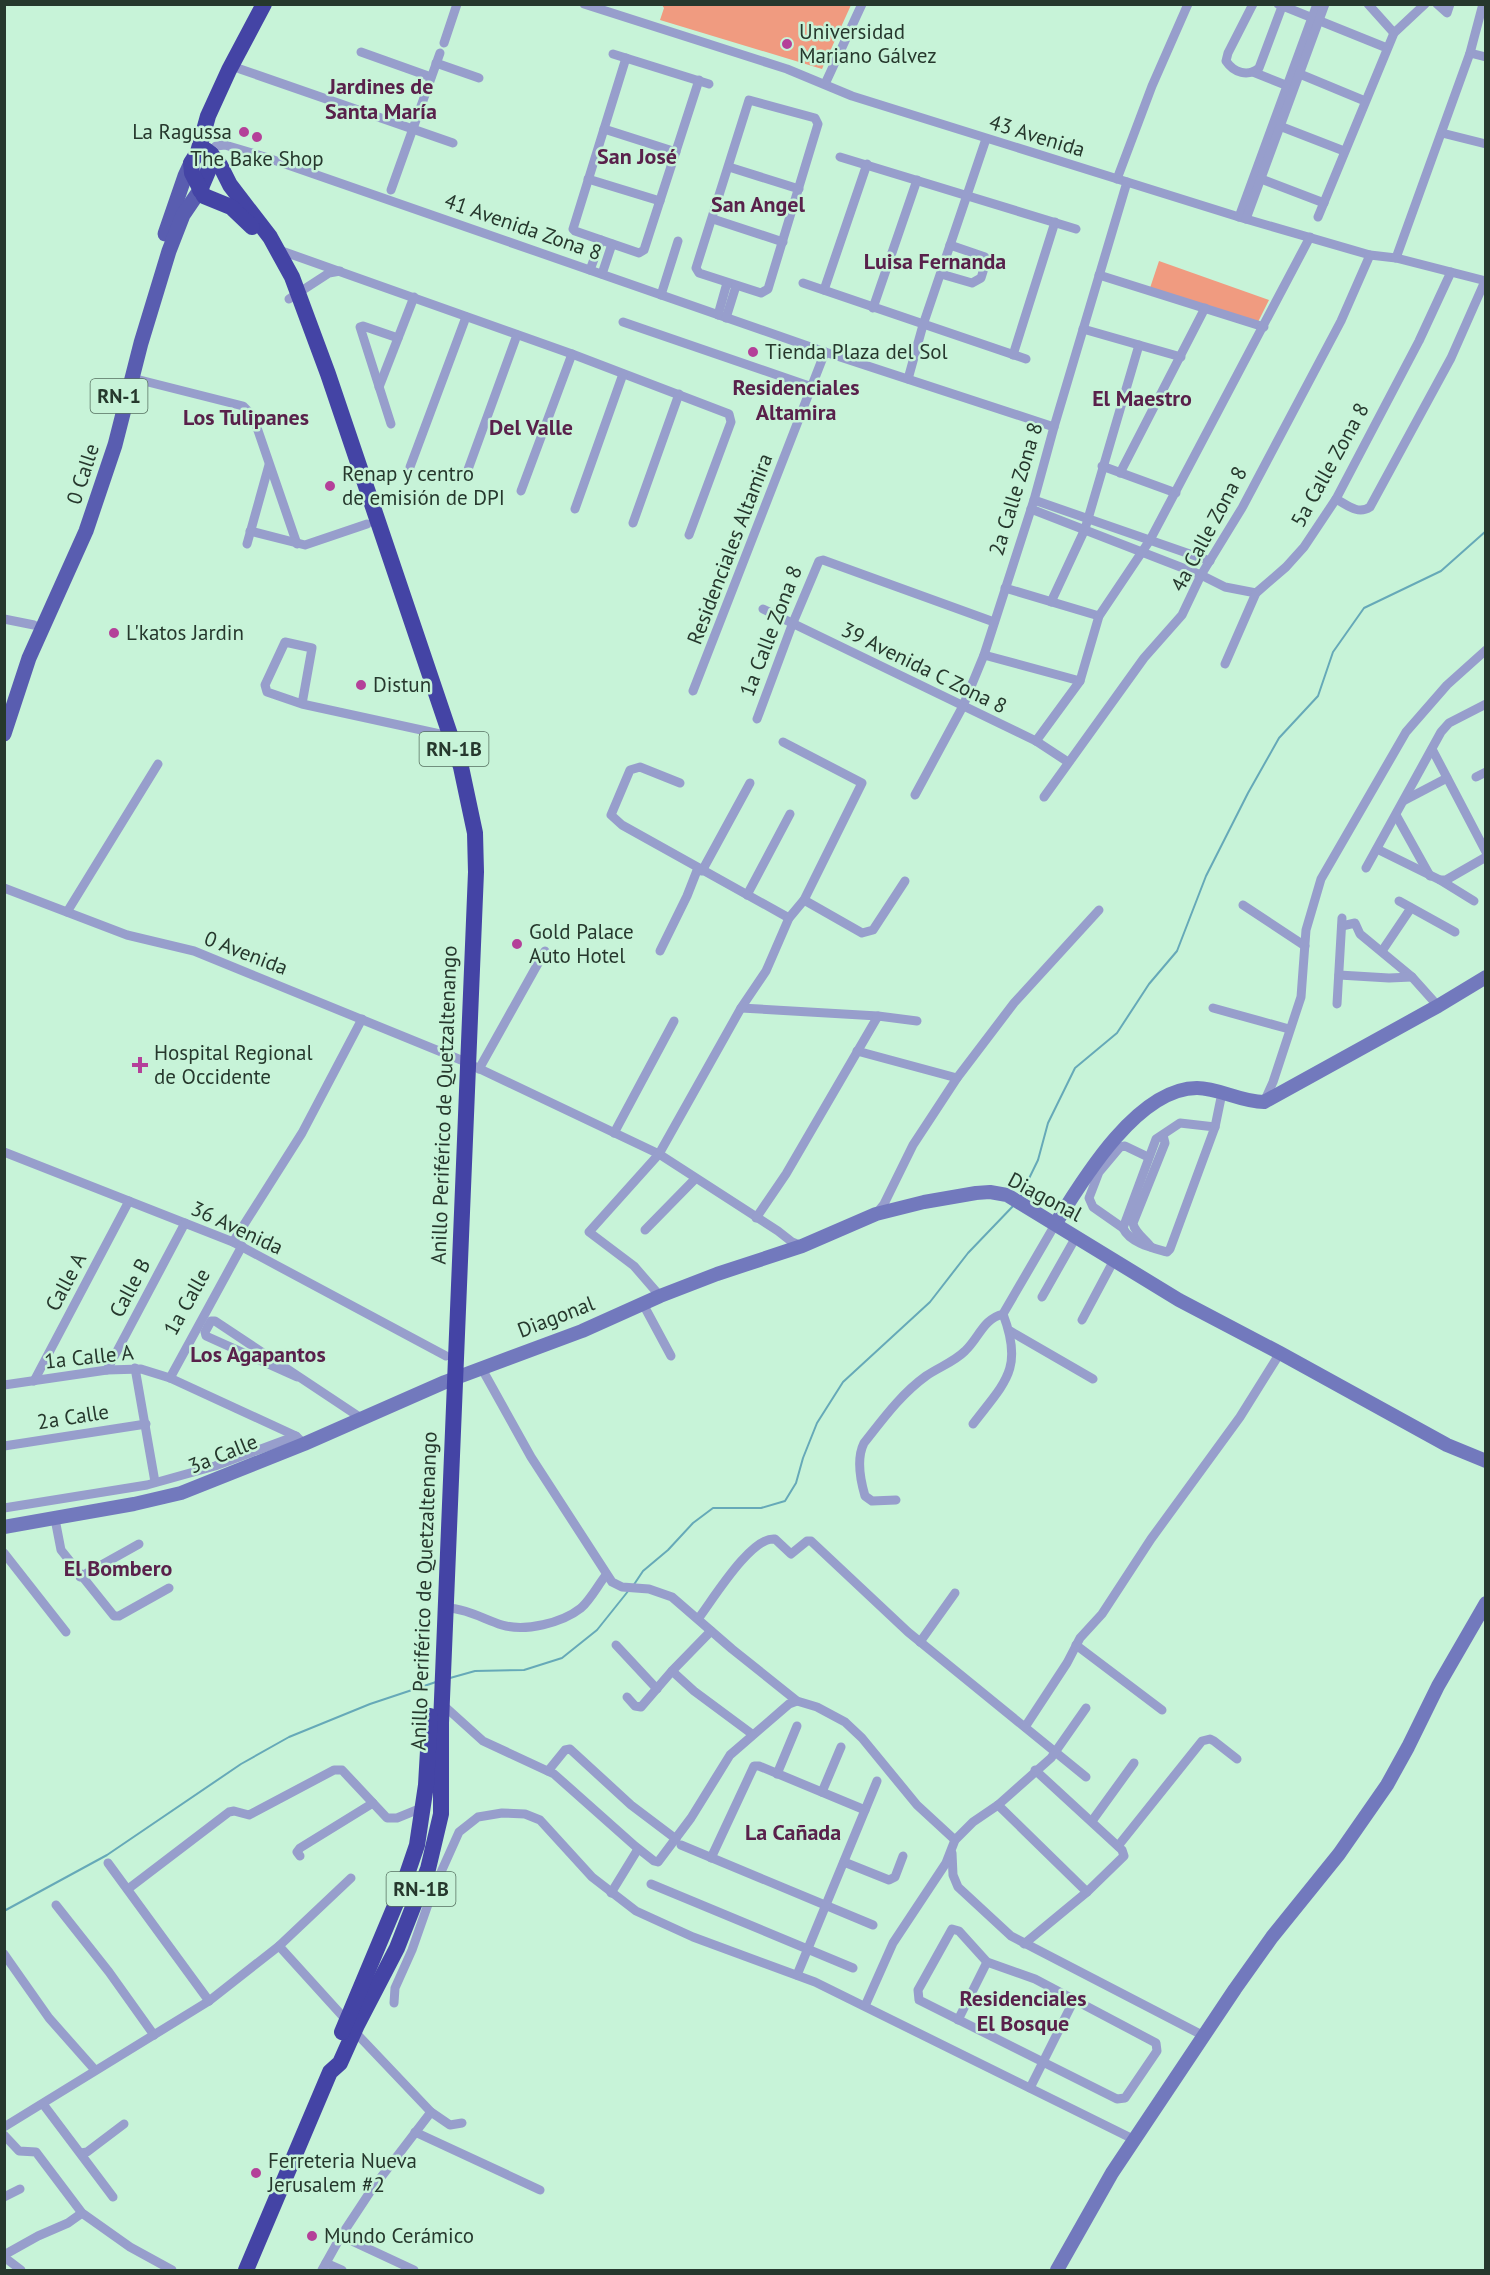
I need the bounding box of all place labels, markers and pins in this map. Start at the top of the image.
place label: Universidad Mariano Gálvez [799,18,937,69]
marker: Universidad Mariano Gálvez [780,37,794,51]
place label: La Ragussa [132,118,232,145]
marker: La Ragussa [237,125,251,139]
marker: The Bake Shop [250,130,264,144]
place label: The Bake Shop [190,145,324,172]
place label: Tienda Plaza del Sol [765,338,948,365]
marker: Tienda Plaza del Sol [746,345,760,359]
place label: Renap y centro de emisión de DPI [342,460,505,511]
marker: Renap y centro de emisión de DPI [323,479,337,493]
place label: L'katos Jardin [126,619,244,646]
marker: L'katos Jardin [107,626,121,640]
place label: Distun [373,671,431,698]
marker: Distun [354,678,368,692]
place label: Gold Palace Auto Hotel [529,918,634,969]
marker: Gold Palace Auto Hotel [510,937,524,951]
place label: Hospital Regional de Occidente [154,1039,313,1090]
marker: Hospital Regional de Occidente [131,1056,149,1074]
place label: Ferreteria Nueva Jerusalem #2 [267,2147,417,2198]
marker: Ferreteria Nueva Jerusalem #2 [249,2166,263,2180]
place label: Mundo Cerámico [324,2222,474,2249]
marker: Mundo Cerámico [305,2229,319,2243]

